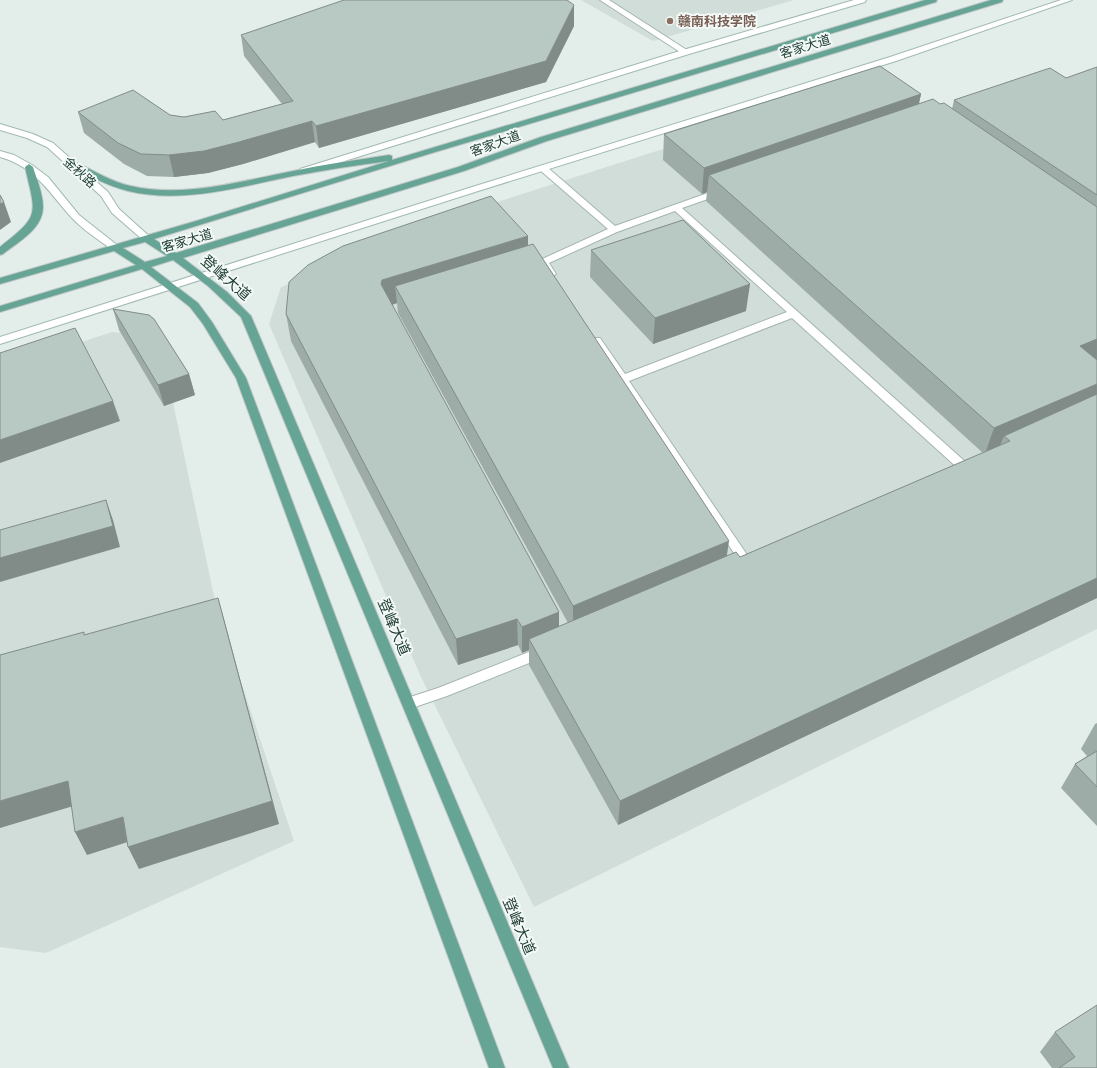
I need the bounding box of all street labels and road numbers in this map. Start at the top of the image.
street label: 客家大道 [778,31,833,62]
street label: 客家大道 [468,127,523,160]
street label: 金秋路 [59,153,100,192]
street label: 客家大道 [160,225,214,256]
street label: 登峰大道 [197,251,255,304]
street label: 登峰大道 [374,595,415,658]
street label: 登峰大道 [499,894,540,957]

